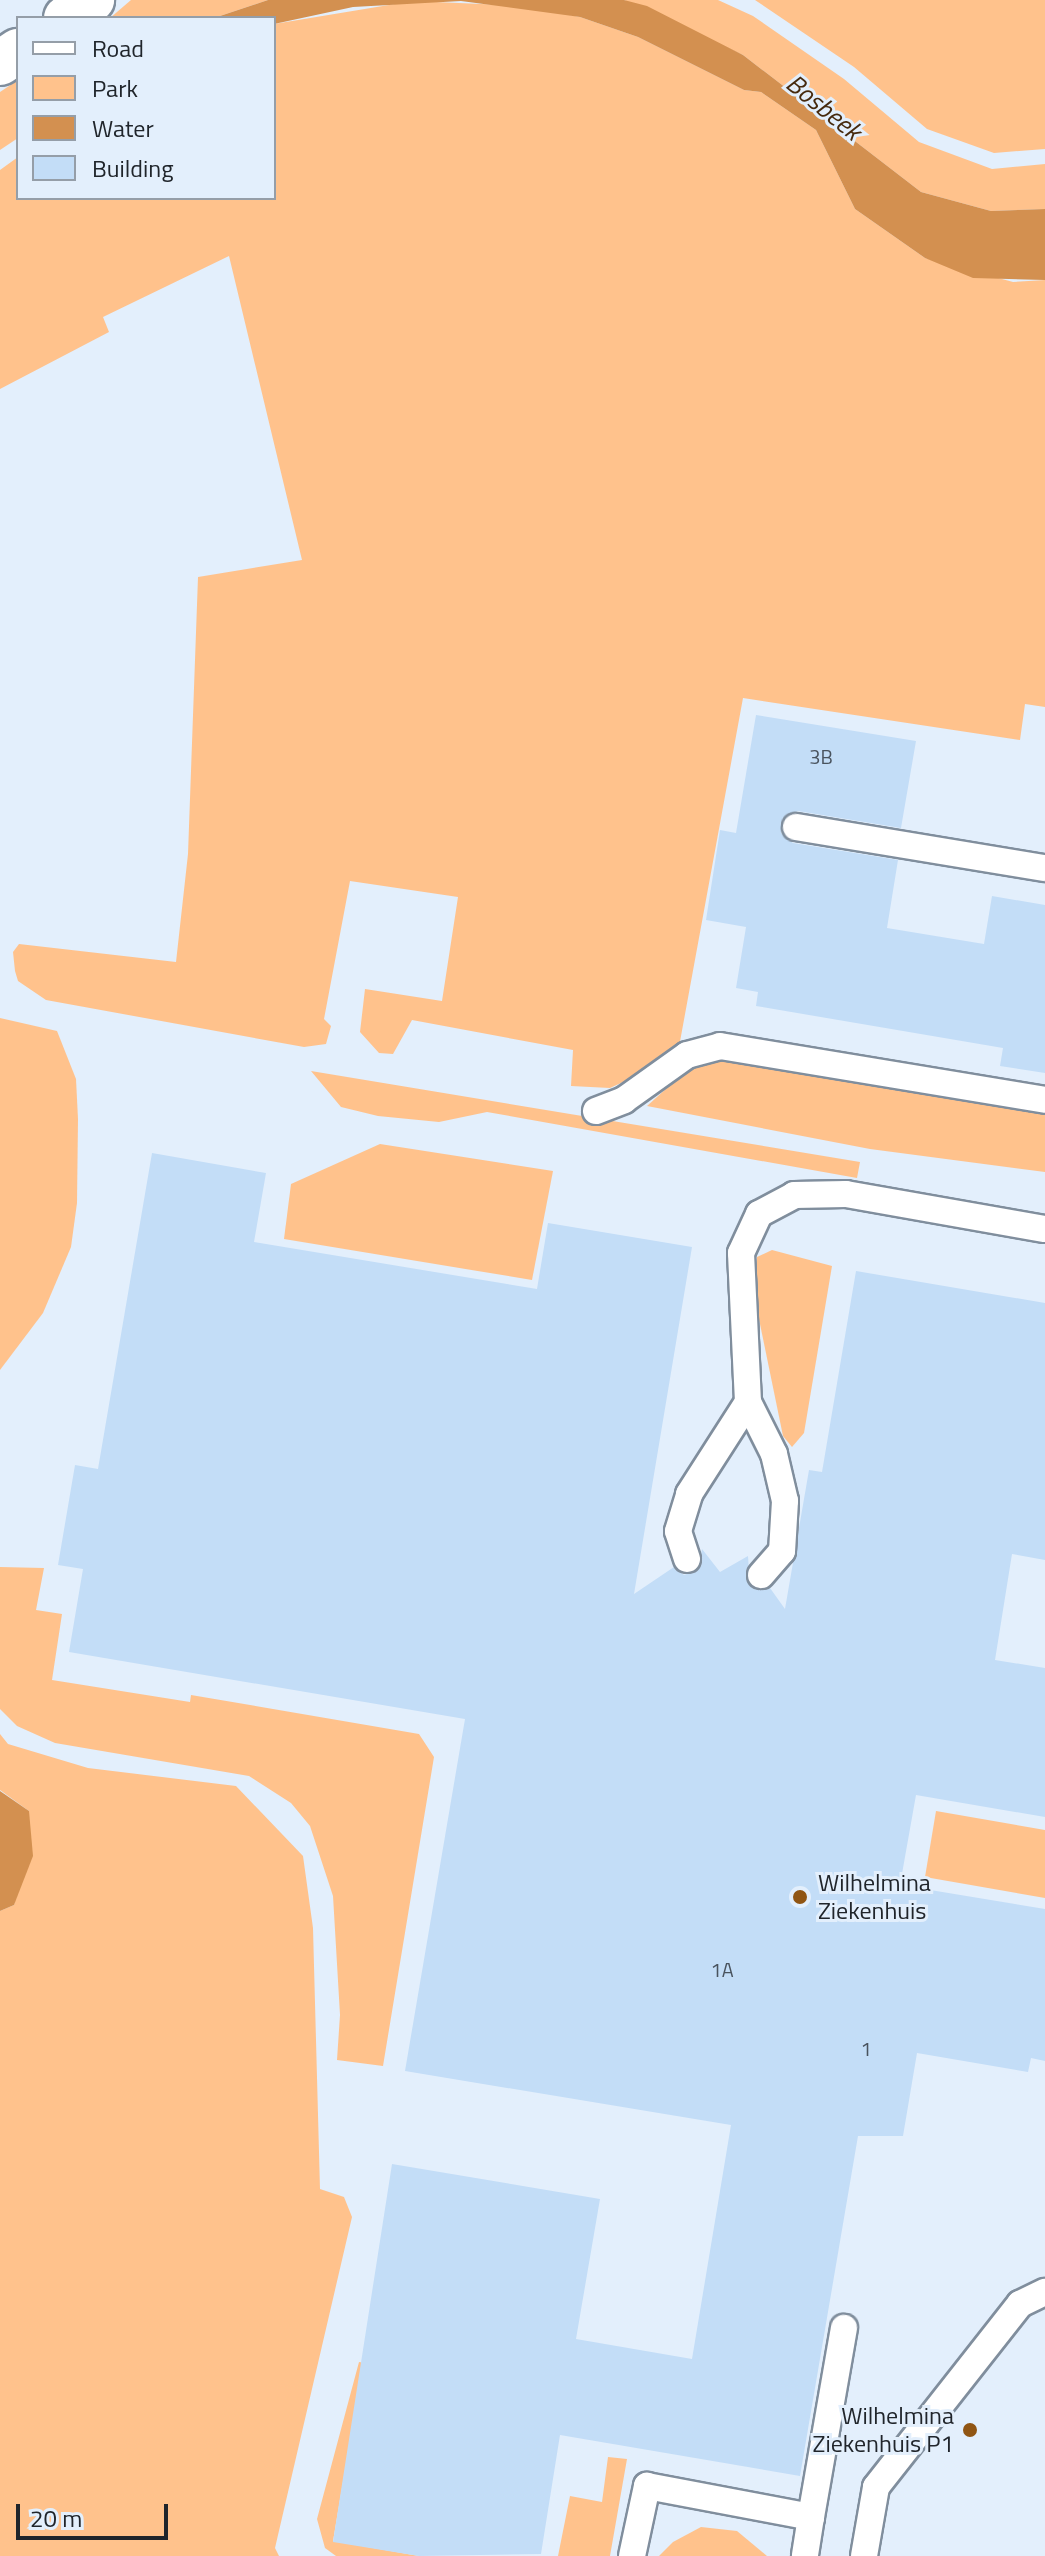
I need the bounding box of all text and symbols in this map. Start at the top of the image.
legend [16,16,276,200]
text: Road [92,30,144,66]
water label: Bosbeek [780,67,868,147]
text: Park [92,70,138,106]
text: Water [92,110,154,146]
text: Building [92,150,174,186]
house number: 3B [809,744,833,768]
place label: Wilhelmina Ziekenhuis [818,1869,931,1925]
marker: Wilhelmina Ziekenhuis [789,1886,811,1908]
house number: 1A [710,1957,734,1981]
house number: 1 [860,2036,872,2060]
place label: Wilhelmina Ziekenhuis P1 [813,2402,954,2458]
marker: Wilhelmina Ziekenhuis P1 [961,2421,979,2439]
scale bar [20,2488,172,2538]
text: 20 m [30,2500,82,2536]

